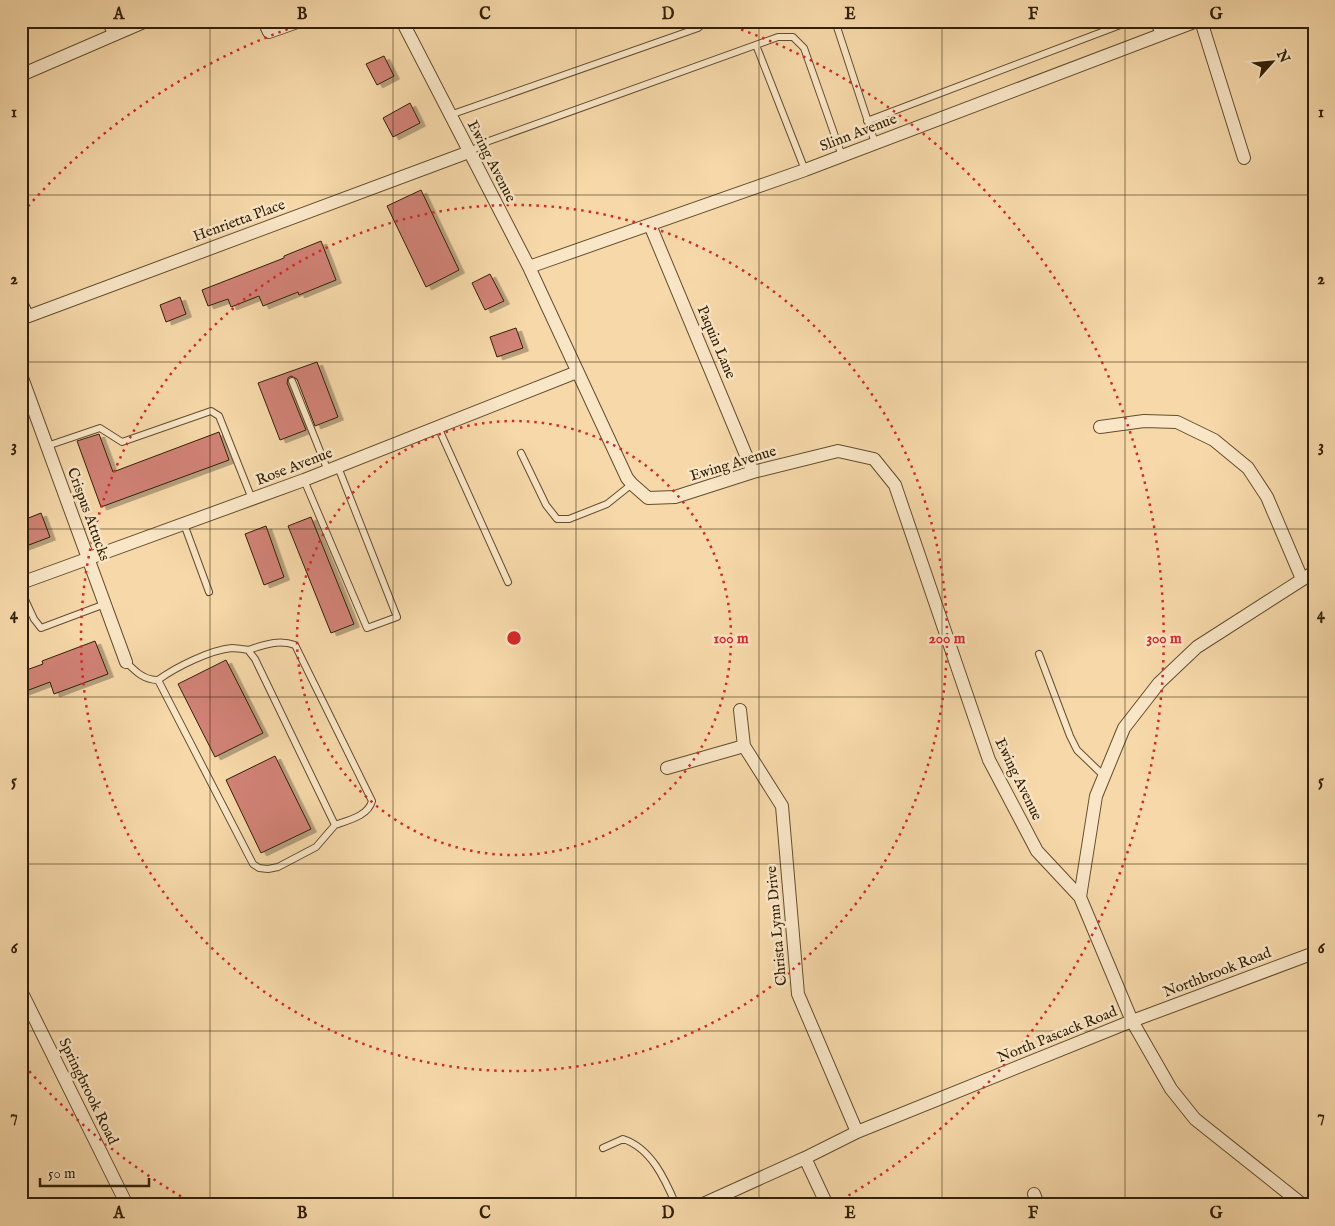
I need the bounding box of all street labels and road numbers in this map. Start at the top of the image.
street label: Slinn Avenue [817,109,899,156]
street label: Ewing Avenue [463,117,520,205]
street label: Henrietta Place [191,195,288,246]
street label: Paquin Lane [693,303,740,382]
street label: Ewing Avenue [688,441,779,486]
street label: Rose Avenue [253,443,335,490]
street label: Crispus Attucks [63,465,114,563]
street label: Ewing Avenue [990,735,1047,824]
street label: Christa Lynn Drive [762,865,791,987]
street label: Northbrook Road [1161,943,1275,1002]
street label: North Pascack Road [995,1001,1121,1067]
street label: Springbrook Road [55,1035,123,1149]

